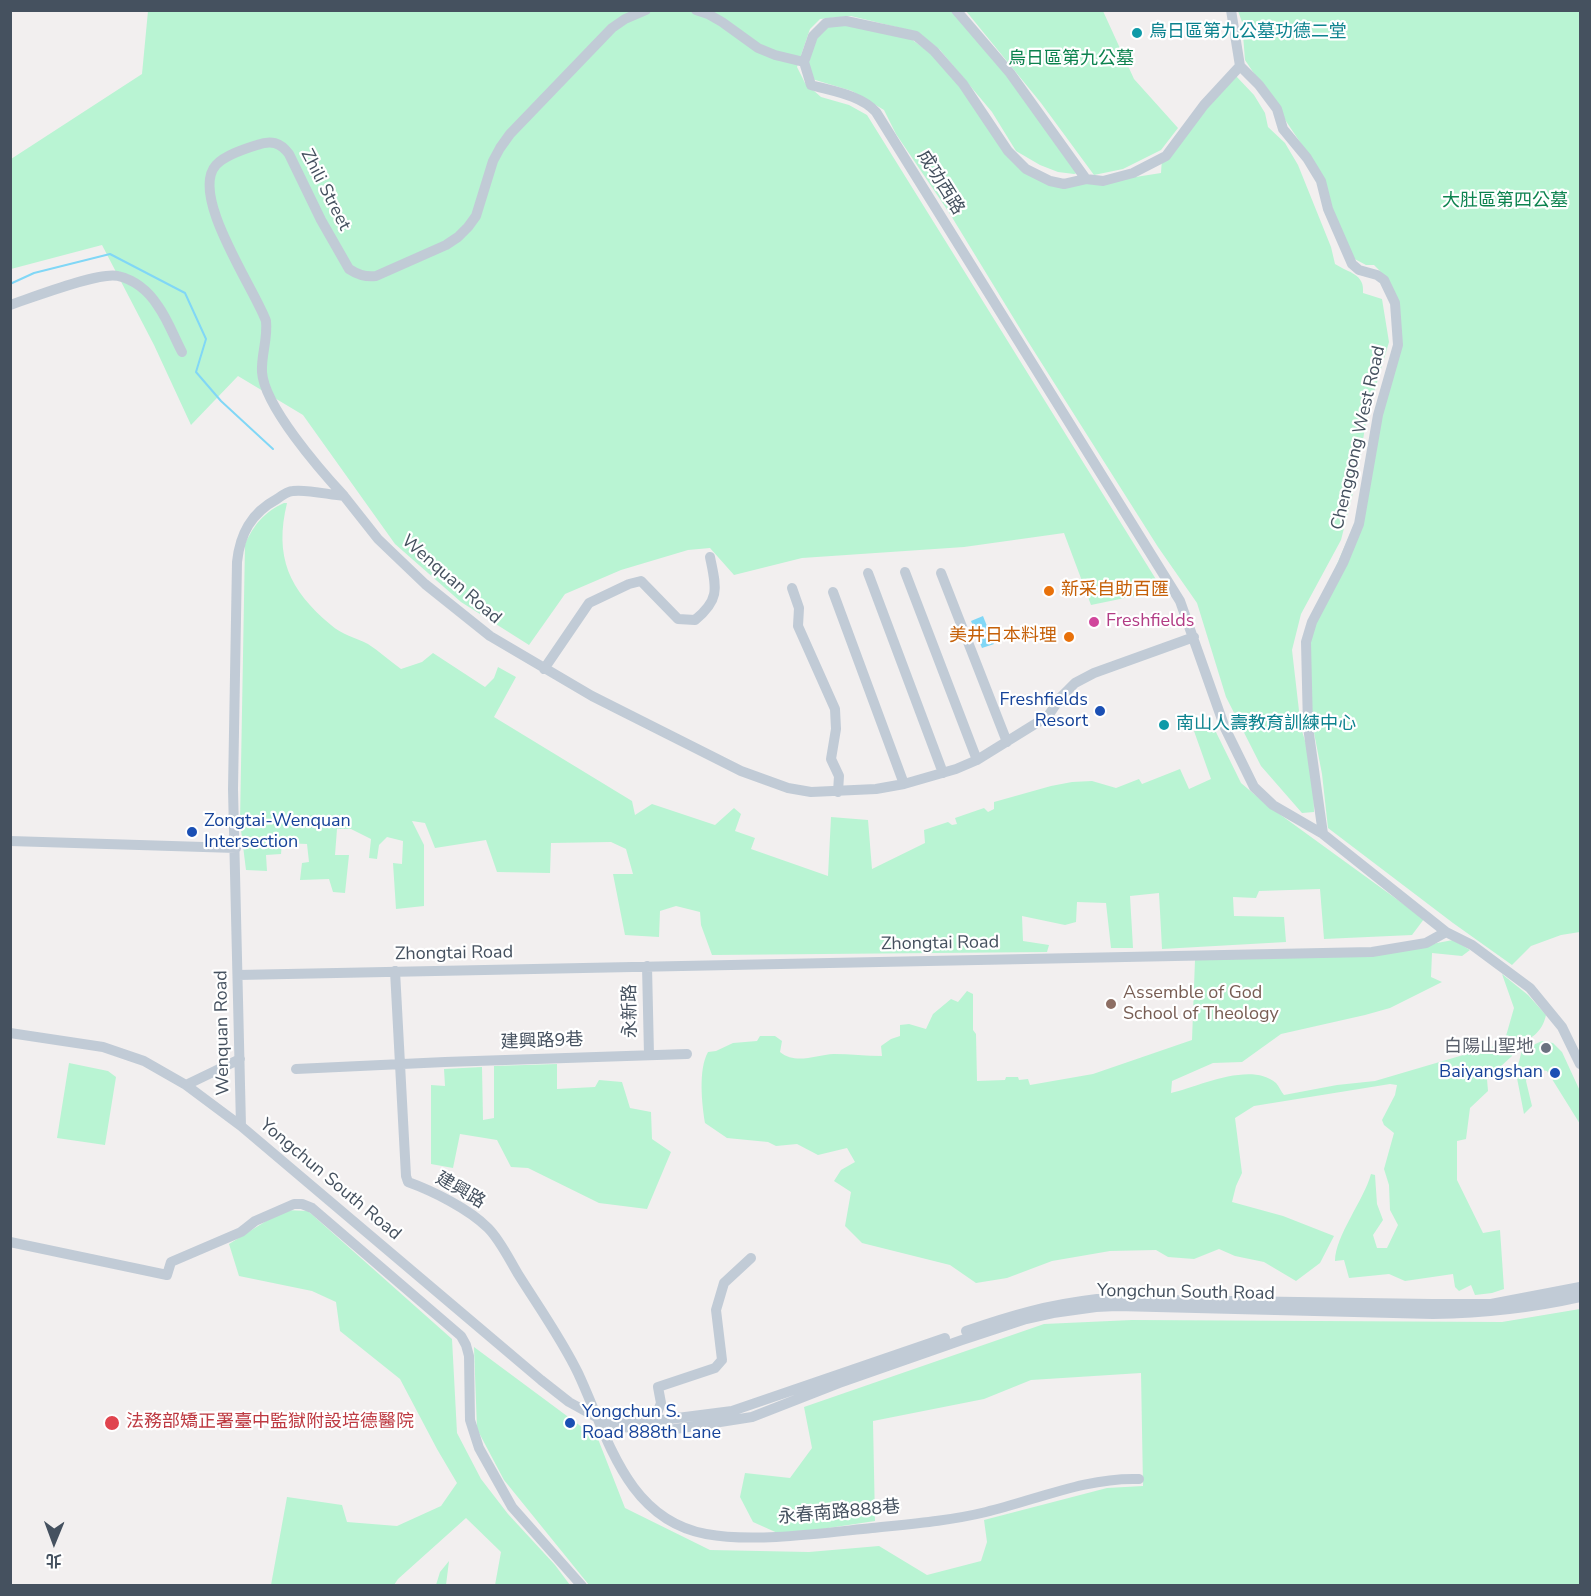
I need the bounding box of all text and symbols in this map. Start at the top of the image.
place label: 烏日區第九公墓功德二堂 [1149,22,1347,44]
marker: 烏日區第九公墓功德二堂 [1130,26,1144,40]
park label: 烏日區第九公墓 [1008,49,1134,71]
street label: Zhili Street [295,146,355,234]
street label: 成功西路 [912,147,968,219]
park label: 大肚區第四公墓 [1442,191,1568,213]
street label: Chenggong West Road [1327,344,1391,532]
street label: Wenquan Road [397,531,505,629]
place label: 新采自助百匯 [1061,580,1169,602]
marker: 新采自助百匯 [1042,584,1056,598]
place label: Freshfields [1106,611,1194,633]
marker: Freshfields [1087,615,1101,629]
place label: 美井日本料理 [949,626,1057,648]
marker: 美井日本料理 [1062,630,1076,644]
place label: Freshfields Resort [1000,690,1088,732]
marker: Freshfields Resort [1093,704,1107,718]
place label: 南山人壽教育訓練中心 [1176,714,1356,736]
marker: 南山人壽教育訓練中心 [1157,718,1171,732]
place label: Zongtai-Wenquan Intersection [204,811,351,854]
marker: Zongtai-Wenquan Intersection [185,825,199,839]
street label: Zhongtai Road [881,932,999,956]
street label: Zhongtai Road [395,942,513,966]
street label: Wenquan Road [211,970,235,1096]
place label: Assemble of God School of Theology [1123,983,1279,1026]
street label: 永新路 [620,984,642,1038]
marker: Assemble of God School of Theology [1104,997,1118,1011]
street label: 建興路9巷 [500,1030,584,1054]
place label: 白陽山聖地 [1444,1037,1534,1059]
marker: 白陽山聖地 [1539,1041,1553,1055]
place label: Baiyangshan [1439,1062,1543,1084]
marker: Baiyangshan [1548,1066,1562,1080]
street label: Yongchun South Road [255,1115,405,1245]
street label: 建興路 [431,1168,489,1214]
street label: Yongchun South Road [1097,1281,1275,1305]
place label: Yongchun S. Road 888th Lane [582,1402,721,1444]
place label: 法務部矯正署臺中監獄附設培德醫院 [126,1412,414,1434]
marker: 法務部矯正署臺中監獄附設培德醫院 [103,1414,121,1432]
marker: Yongchun S. Road 888th Lane [563,1416,577,1430]
street label: 永春南路888巷 [777,1497,901,1529]
north arrow [24,1512,84,1572]
text: 北 [45,1549,62,1571]

